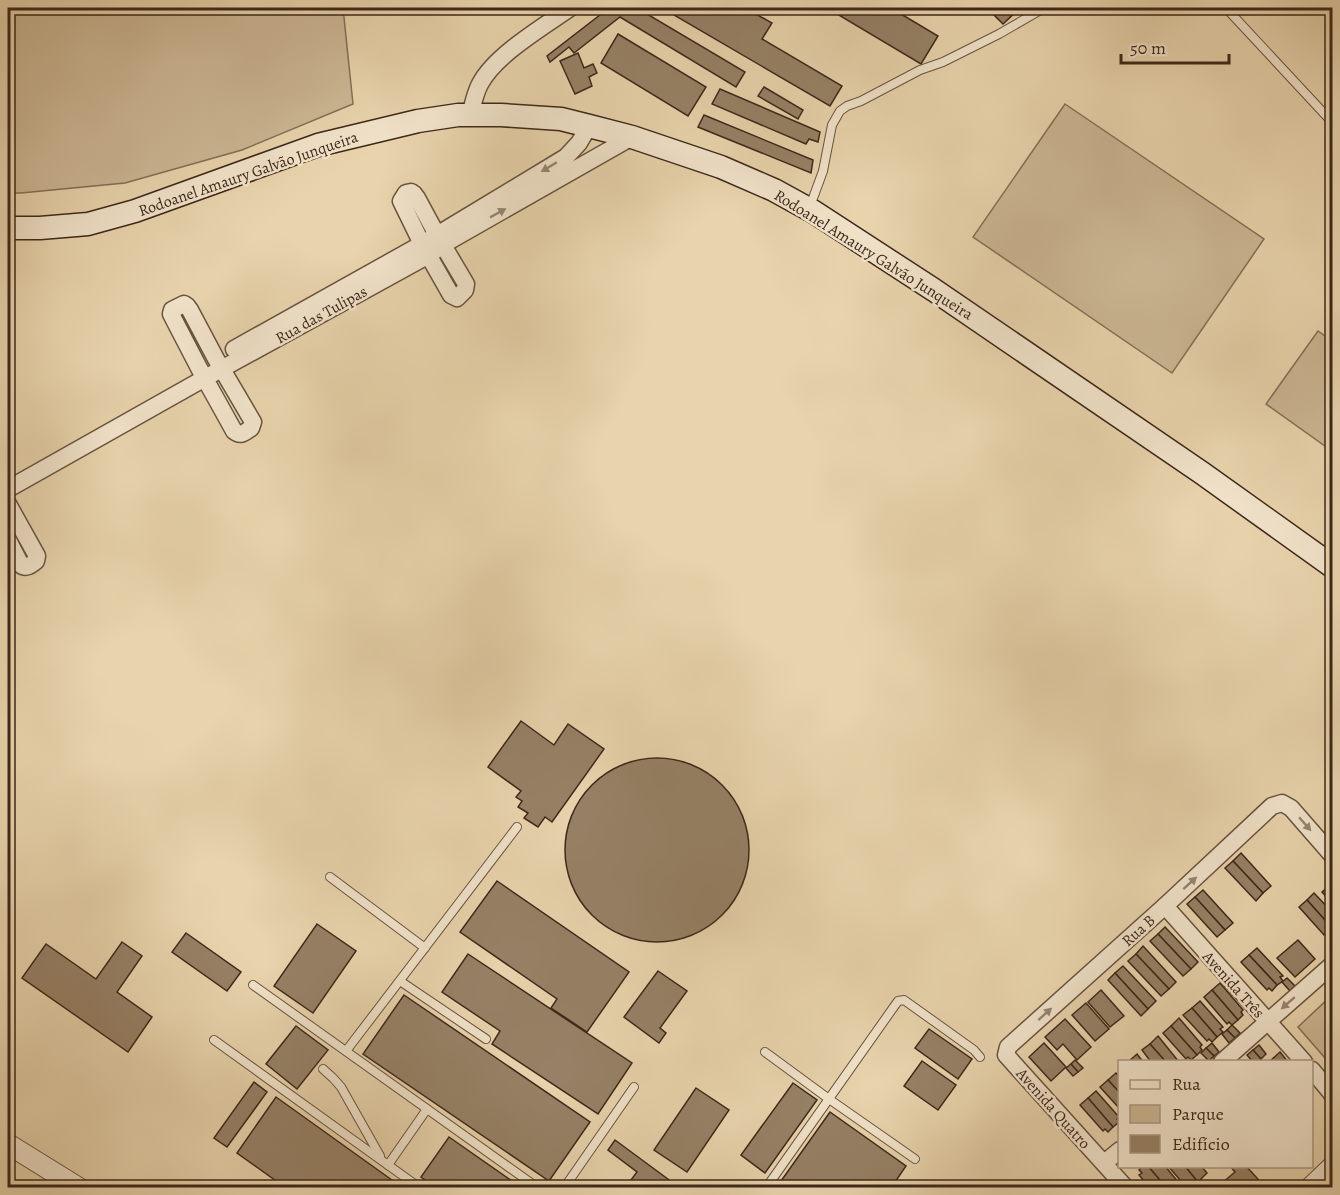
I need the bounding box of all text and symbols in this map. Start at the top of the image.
scale bar [1121,27,1229,65]
text: 50 m [1130,36,1166,60]
street label: Rodoanel Amaury Galvão Junqueira [136,126,362,222]
one-way arrow [541,162,557,173]
street label: Rodoanel Amaury Galvão Junqueira [770,184,978,326]
one-way arrow [490,208,506,219]
street label: Rua das Tulipas [272,281,371,349]
one-way arrow [1298,816,1311,831]
one-way arrow [1182,876,1197,890]
street label: Rua B [1117,910,1160,952]
street label: Avenida Três [1197,946,1269,1023]
one-way arrow [1280,997,1296,1010]
one-way arrow [1037,1008,1052,1021]
legend [1118,1060,1313,1168]
street label: Avenida Quatro [1010,1063,1096,1154]
text: Rua [1172,1072,1201,1096]
text: Parque [1172,1102,1224,1126]
text: Edifício [1172,1132,1230,1156]

